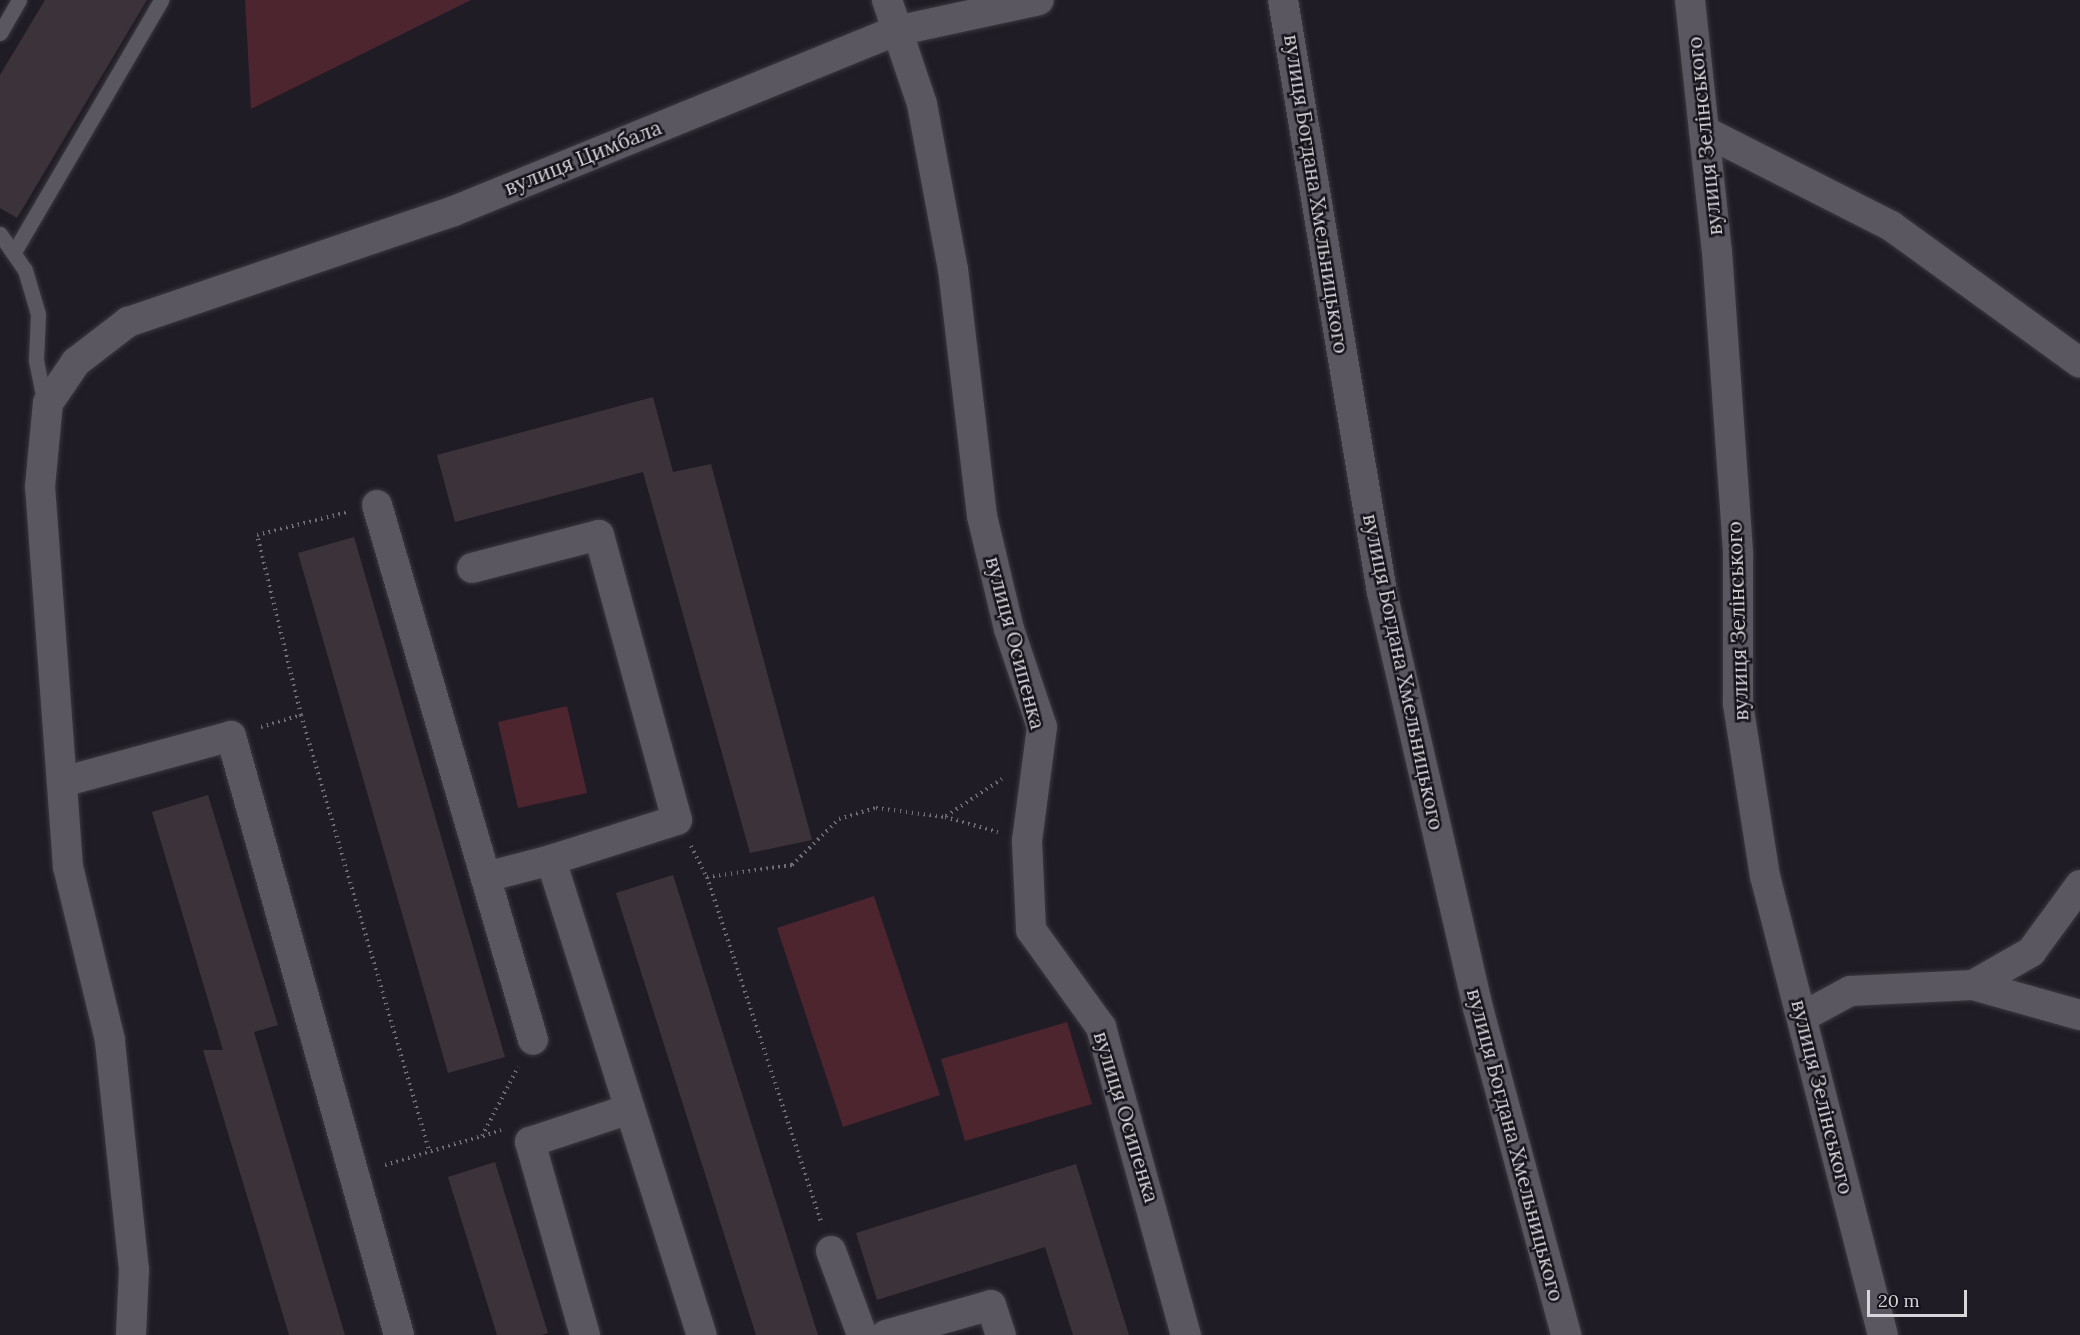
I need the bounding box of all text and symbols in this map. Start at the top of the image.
street label: вулиця Богдана Хмельницького [1278,33,1354,355]
street label: вулиця Зелінського [1682,35,1728,237]
street label: вулиця Цимбала [501,115,665,201]
street label: вулиця Богдана Хмельницького [1357,511,1449,833]
street label: вулиця Зелінського [1722,521,1754,721]
street label: вулиця Осипенка [980,554,1050,732]
street label: вулиця Богдана Хмельницького [1461,986,1569,1304]
street label: вулиця Зелінського [1786,997,1858,1197]
street label: вулиця Осипенка [1088,1028,1164,1206]
scale bar [1870,1278,1970,1316]
text: 20 m [1878,1289,1920,1312]

